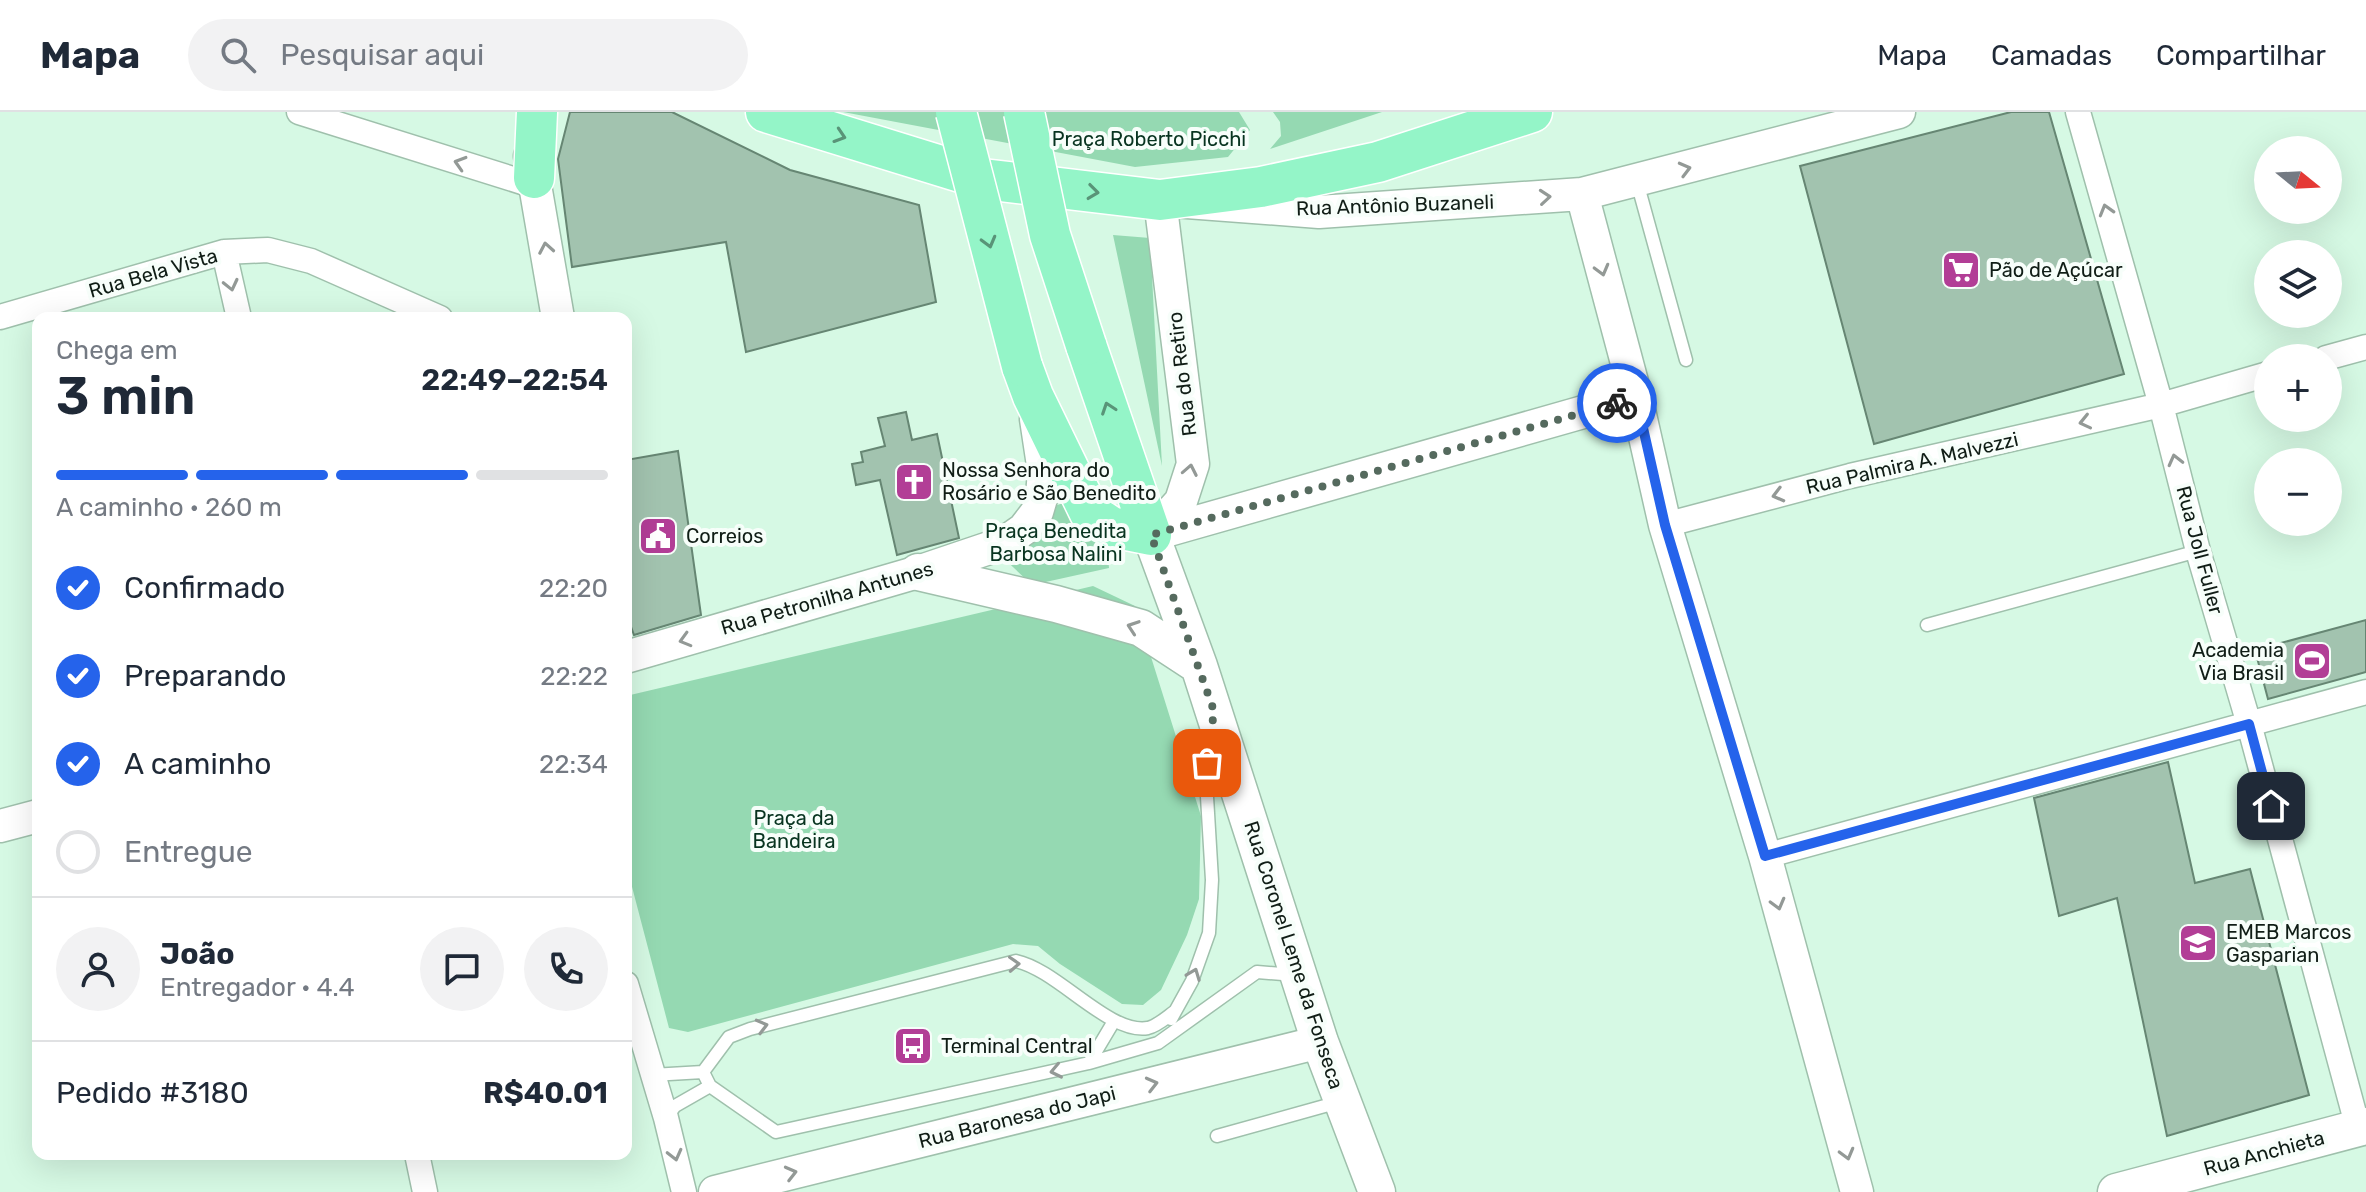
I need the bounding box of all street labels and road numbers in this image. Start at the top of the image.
street label: Rua Antônio Buzaneli [1296,190,1494,220]
street label: Rua Bela Vista [86,243,220,303]
street label: Rua do Retiro [1162,310,1202,438]
street label: Rua Palmira A. Malvezzi [1803,427,2021,499]
street label: Rua Joll Fuller [2171,483,2229,617]
street label: Rua Petronilha Antunes [718,556,936,640]
street label: Rua Coronel Leme da Fonseca [1239,818,1349,1092]
street label: Rua Baronesa do Japi [916,1081,1118,1153]
street label: Rua Anchieta [2201,1125,2327,1181]

